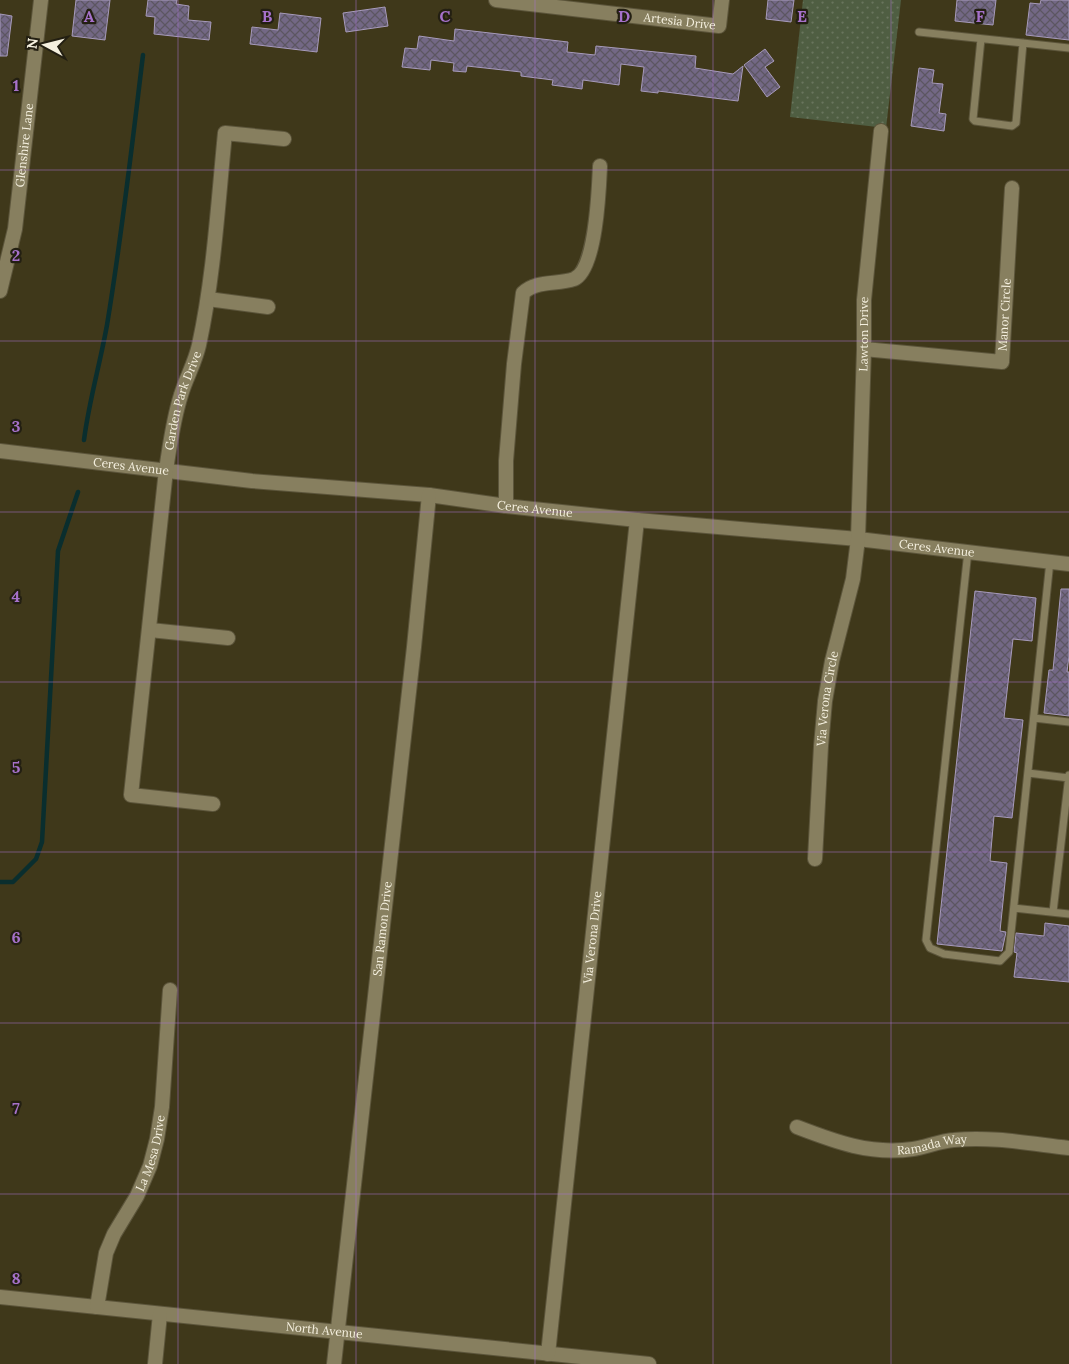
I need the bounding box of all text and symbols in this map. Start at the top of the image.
text: A [84,6,95,26]
text: B [262,6,273,26]
text: C [439,6,451,26]
text: D [618,6,630,26]
text: E [797,6,807,26]
text: F [975,6,985,26]
street label: Artesia Drive [642,9,717,33]
north arrow [20,20,70,70]
text: N [23,37,42,50]
text: 1 [13,75,19,95]
street label: Glenshire Lane [12,102,36,188]
text: 2 [12,245,20,265]
street label: Manor Circle [995,277,1014,352]
street label: Lawton Drive [855,295,871,372]
street label: Garden Park Drive [161,349,204,451]
text: 3 [12,416,21,436]
street label: Ceres Avenue [92,454,170,478]
street label: Ceres Avenue [496,497,574,520]
street label: Ceres Avenue [898,536,976,560]
text: 4 [12,586,21,606]
street label: Via Verona Circle [813,649,841,748]
text: 5 [12,757,21,777]
street label: San Ramon Drive [369,880,395,977]
street label: Via Verona Drive [579,890,604,985]
text: 6 [11,927,21,947]
text: 7 [12,1098,20,1118]
street label: La Mesa Drive [132,1113,168,1194]
street label: Ramada Way [896,1131,968,1157]
text: 8 [11,1268,21,1288]
street label: North Avenue [285,1319,364,1341]

